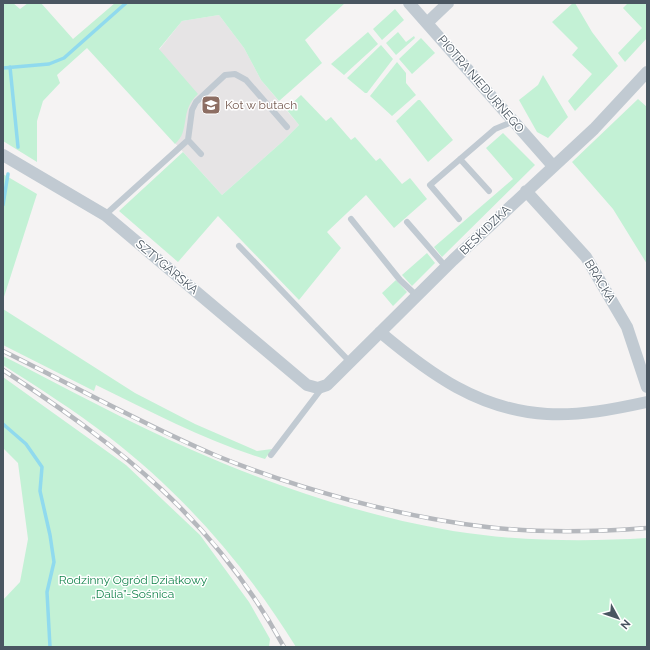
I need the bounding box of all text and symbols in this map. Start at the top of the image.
street label: PIOTRA NIEDURNEGO [435,33,527,135]
school or university icon: Kot w butach [200,94,222,116]
place label: Kot w butach [225,98,297,112]
street label: BESKIDZKA [457,202,513,258]
street label: SZTYGARSKA [133,237,201,297]
street label: BRACKA [582,257,618,305]
park label: Rodzinny Ogród Działkowy „Dalia”-Sośnica [59,573,208,601]
north arrow [598,598,638,638]
text: N [618,617,633,632]

